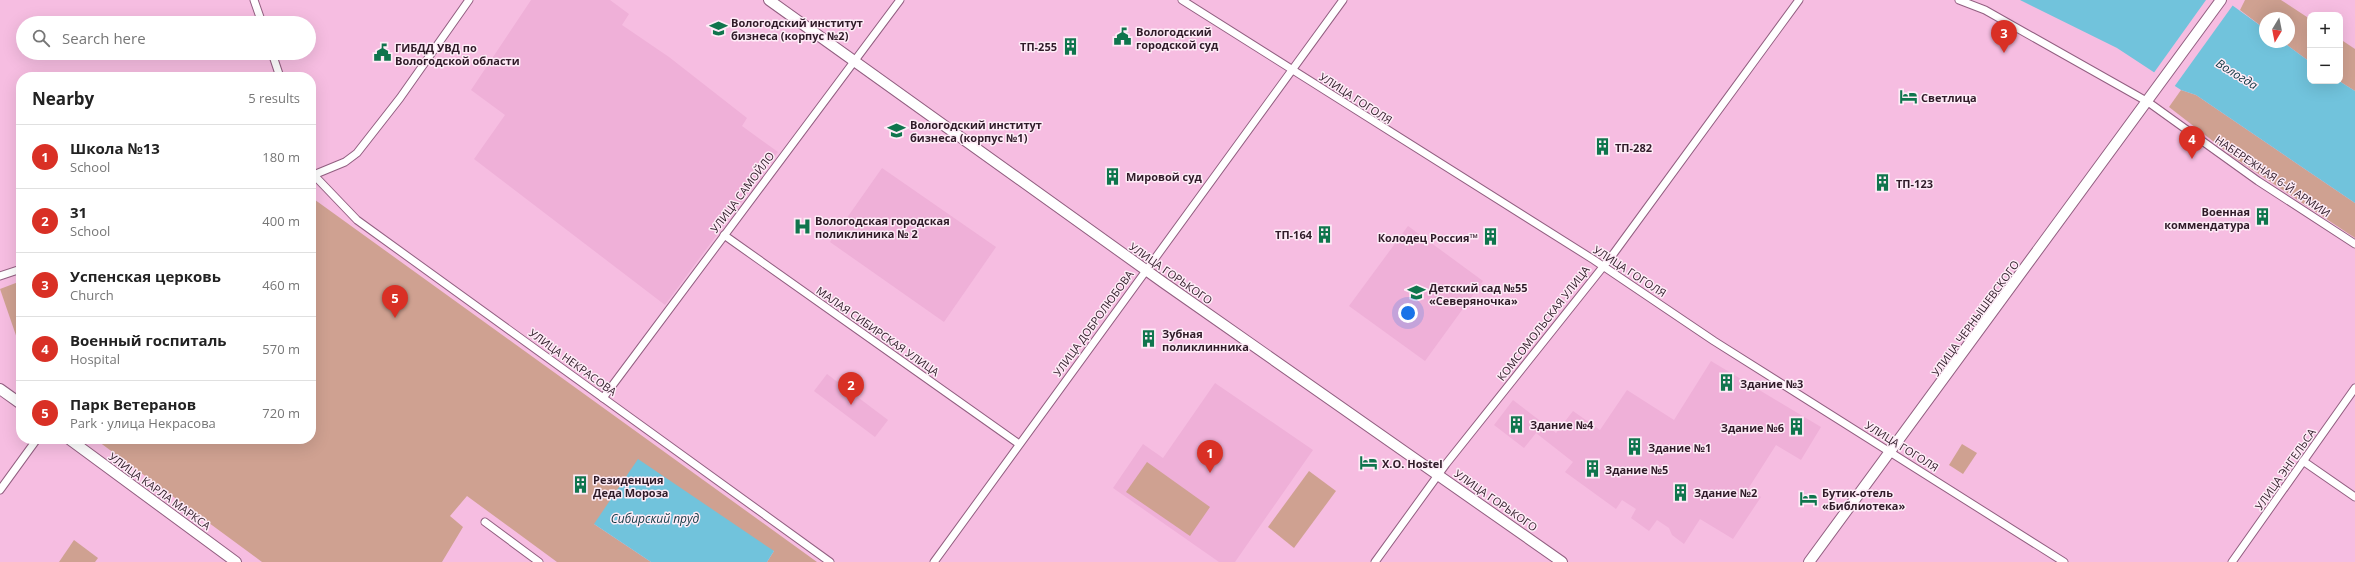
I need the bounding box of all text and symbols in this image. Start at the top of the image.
north arrow [2259,12,2295,48]
map controls [2307,12,2343,84]
button: + [2307,12,2343,48]
place label: Вологодский институт бизнеса (корпус №2) [731,15,863,43]
search box [16,16,316,60]
school or university icon: Вологодский институт бизнеса (корпус №2) [708,18,728,38]
pin: 3 [1991,20,2017,53]
place label: Вологодский городской суд [1136,24,1219,52]
icon: search [30,27,52,49]
public building icon: Вологодский городской суд [1113,27,1133,47]
text: Search here [62,28,146,48]
building icon: ТП-255 [1060,36,1080,56]
place label: ТП-255 [1020,39,1057,54]
place label: ГИБДД УВД по Вологодской области [395,40,520,68]
public building icon: ГИБДД УВД по Вологодской области [372,43,392,63]
button: − [2307,48,2343,84]
water label: Вологда [2213,55,2261,94]
street label: УЛИЦА ГОГОЛЯ [1317,69,1395,127]
text: Nearby [32,87,94,110]
hotel icon: Светлица [1898,87,1918,107]
text: 5 results [248,89,300,107]
place label: Светлица [1921,90,1977,105]
place label: Вологодский институт бизнеса (корпус №1) [910,117,1042,145]
school or university icon: Вологодский институт бизнеса (корпус №1) [887,120,907,140]
pin: 4 [2179,126,2205,159]
street label: НАБЕРЕЖНАЯ 6-Й АРМИИ [2212,132,2334,220]
building icon: ТП-282 [1592,137,1612,157]
text: Школа №13 [70,138,160,158]
place label: ТП-282 [1615,140,1652,155]
text: 1 [41,148,49,166]
text: 180 m [262,148,300,166]
street label: УЛИЦА САМОЙЛО [707,148,777,236]
text: School [70,158,110,176]
building icon: Мировой суд [1103,166,1123,186]
place label: Мировой суд [1126,169,1202,184]
building icon: ТП-123 [1873,173,1893,193]
place label: ТП-123 [1896,176,1933,191]
text: 31 [70,202,87,222]
place label: Военная коммендатура [2164,204,2250,232]
building icon: Военная коммендатура [2253,207,2273,227]
text: 2 [41,212,49,230]
text: 400 m [262,212,300,230]
place label: Вологодская городская поликлиника № 2 [815,213,950,241]
hospital icon: Вологодская городская поликлиника № 2 [792,216,812,236]
text: School [70,222,110,240]
building icon: ТП-164 [1315,224,1335,244]
place label: ТП-164 [1275,227,1313,242]
building icon: Колодец Россия™ [1481,227,1501,247]
place label: Колодец Россия™ [1378,230,1478,245]
street label: УЛИЦА ГОРЬКОГО [1126,239,1216,307]
street label: УЛИЦА ГОГОЛЯ [1591,242,1669,300]
street label: УЛИЦА ЧЕРНЫШЕВСКОГО [1928,257,2022,379]
street label: КОМСОМОЛЬСКАЯ УЛИЦА [1493,262,1593,384]
text: Успенская церковь [70,266,221,286]
street label: УЛИЦА ДОБРОЛЮБОВА [1049,267,1137,379]
text: 3 [41,276,49,294]
text: 460 m [262,276,300,294]
place label: Детский сад №55 «Северяночка» [1429,280,1528,308]
street label: МАЛАЯ СИБИРСКАЯ УЛИЦА [814,283,942,379]
school or university icon: Детский сад №55 «Северяночка» [1406,283,1426,303]
pin: 5 [382,285,408,318]
text: Church [70,286,114,304]
your location [1398,303,1418,323]
street label: УЛИЦА НЕКРАСОВА [526,325,620,399]
place label: Зубная поликлинника [1162,326,1249,354]
building icon: Зубная поликлинника [1139,329,1159,349]
text: Военный госпиталь [70,330,227,350]
text: 4 [41,340,49,358]
text: 570 m [262,340,300,358]
text: Hospital [70,350,120,368]
pin: 2 [838,372,864,405]
building icon: Здание №3 [1717,373,1737,393]
place label: Здание №3 [1740,376,1803,391]
text: Парк Ветеранов [70,394,196,414]
text: 5 [41,404,49,422]
text: 720 m [262,404,300,422]
text: Park · улица Некрасова [70,414,216,432]
building icon: Здание №4 [1507,414,1527,434]
place label: Здание №4 [1530,417,1594,432]
building icon: Здание №6 [1787,417,1807,437]
street label: УЛИЦА ГОГОЛЯ [1862,417,1942,475]
place label: Здание №6 [1721,420,1784,435]
street label: УЛИЦА ЭНГЕЛЬСА [2251,425,2319,513]
building icon: Здание №1 [1625,437,1645,457]
pin: 1 [1197,440,1223,473]
place label: Здание №1 [1648,440,1711,455]
street label: УЛИЦА КАРЛА МАРКСА [106,449,214,533]
hotel icon: X.O. Hostel [1359,453,1379,473]
place label: X.O. Hostel [1382,456,1443,471]
building icon: Здание №5 [1582,459,1602,479]
place label: Здание №5 [1605,462,1668,477]
street label: УЛИЦА ГОРЬКОГО [1451,466,1541,534]
place label: Резиденция Деда Мороза [593,472,668,500]
building icon: Резиденция Деда Мороза [570,475,590,495]
building icon: Здание №2 [1671,482,1691,502]
place label: Здание №2 [1694,485,1757,500]
place label: Бутик-отель «Библиотека» [1822,485,1905,513]
hotel icon: Бутик-отель «Библиотека» [1799,488,1819,508]
water label: Сибирский пруд [611,510,700,527]

